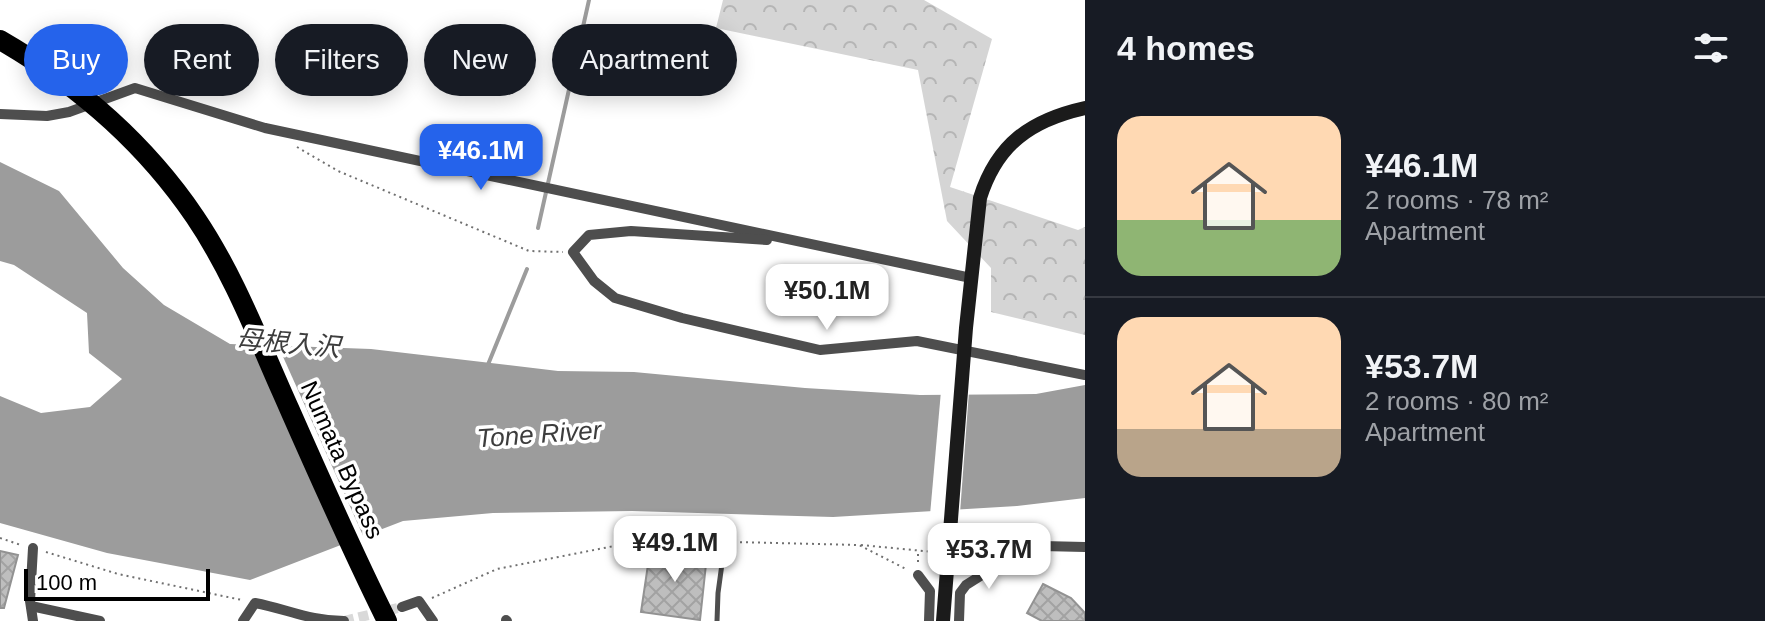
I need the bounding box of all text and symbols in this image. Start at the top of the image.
chip: Buy [24,24,128,96]
chip: Rent [144,24,259,96]
chip: Filters [275,24,408,96]
chip: New [424,24,536,96]
chip: Apartment [552,24,737,96]
icon: filters [1689,26,1733,70]
text: 4 homes [1117,29,1255,67]
pin: ¥46.1M [416,124,546,192]
text: ¥46.1M [438,135,524,165]
text: ¥46.1M [1365,146,1478,184]
icon: home [1181,148,1277,244]
text: 2 rooms · 78 m² [1365,185,1549,215]
text: Apartment [1365,216,1485,246]
pin: ¥50.1M [762,264,892,332]
text: ¥50.1M [784,275,870,305]
water label: 母根入沢 [235,324,344,363]
text: ¥53.7M [1365,347,1478,385]
icon: home [1181,349,1277,445]
street label: Numata Bypass [296,377,389,543]
text: 2 rooms · 80 m² [1365,386,1549,416]
water label: Tone River [476,415,604,453]
text: Apartment [1365,417,1485,447]
pin: ¥49.1M [610,516,740,584]
pin: ¥53.7M [924,523,1054,591]
text: ¥49.1M [632,527,718,557]
text: ¥53.7M [946,534,1032,564]
scale bar [24,565,210,601]
text: 100 m [36,570,97,595]

